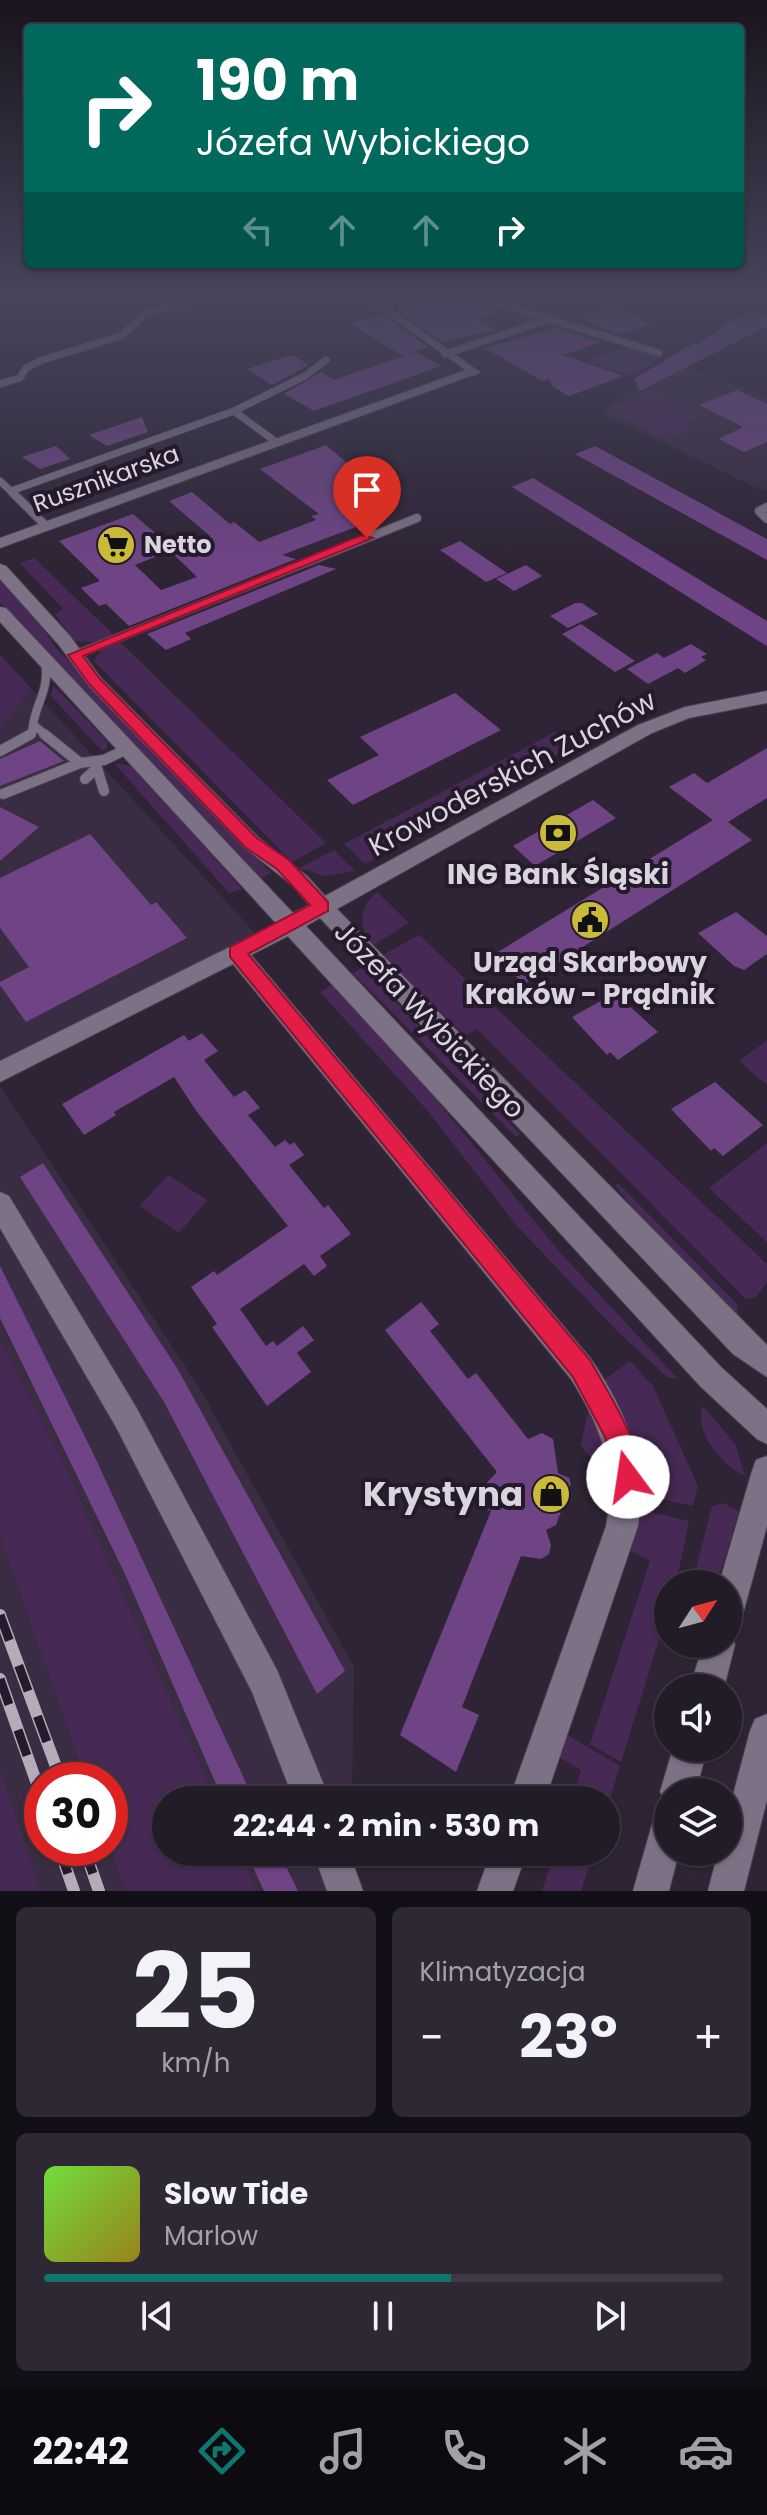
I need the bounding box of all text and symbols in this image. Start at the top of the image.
text: 190 m [196,41,359,120]
icon: right [64,56,168,160]
text: Józefa Wybickiego [196,117,530,168]
icon: left [236,208,280,252]
icon: ahead [320,208,364,252]
icon: ahead [404,208,448,252]
icon: right [488,208,532,252]
street label: Rusznikarska [28,437,184,520]
pin [333,456,401,538]
icon: arrive [345,468,389,512]
supermarket icon: Netto [95,524,137,566]
place label: Netto [144,528,212,561]
street label: Krowoderskich Zuchów [362,681,663,866]
bank icon: ING Bank Śląski [537,812,579,854]
place label: ING Bank Śląski [447,855,669,894]
public building icon: Urząd Skarbowy Kraków - Prądnik [569,899,611,941]
street label: Józefa Wybickiego [325,913,534,1127]
place label: Urząd Skarbowy Kraków - Prądnik [465,943,716,1014]
position arrow [586,1435,670,1519]
place label: Krystyna [363,1470,523,1518]
shop icon: Krystyna [530,1473,572,1515]
north arrow [654,1570,742,1658]
map controls [654,1570,742,1866]
button: sound [654,1674,742,1762]
speed limit sign: 30 [24,1762,128,1866]
button: layers [654,1778,742,1866]
text: 22:44 · 2 min · 530 m [233,1804,539,1847]
text: 25 [132,1919,259,2064]
text: Klimatyzacja [420,1954,586,1990]
text: 23° [519,1995,618,2079]
text: − [420,2007,444,2068]
text: + [693,2007,723,2068]
text: km/h [161,2045,230,2081]
text: Slow Tide [164,2172,308,2215]
text: Marlow [164,2218,258,2254]
icon: previous [135,2294,179,2338]
icon: pause [361,2294,405,2338]
icon: next [588,2294,632,2338]
icon: directions [194,2423,250,2479]
icon: music [315,2423,371,2479]
icon: phone [436,2423,492,2479]
icon: climate [557,2423,613,2479]
icon: car [678,2423,734,2479]
text: 22:42 [33,2426,129,2477]

